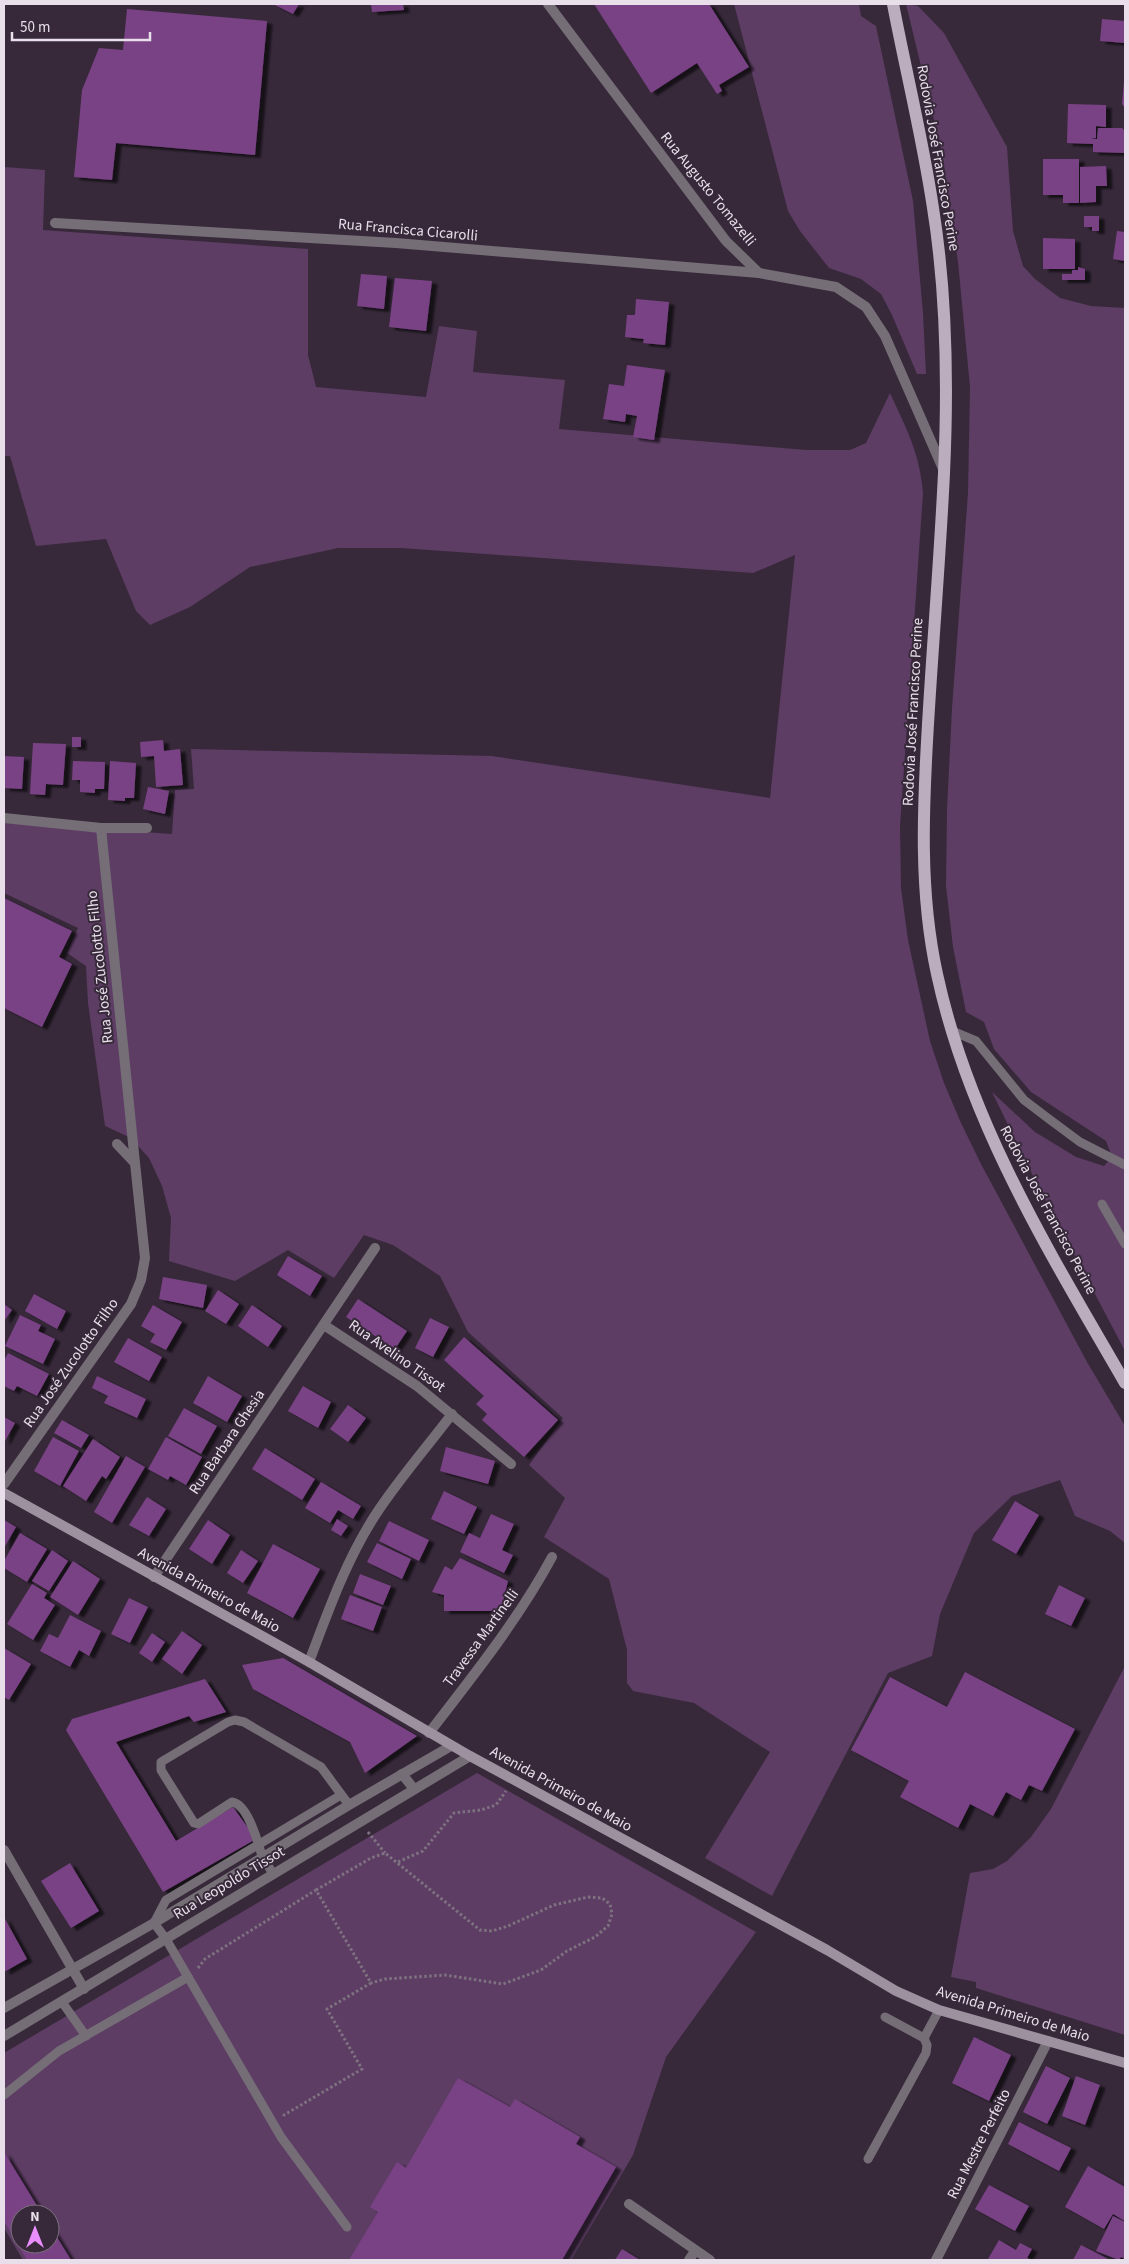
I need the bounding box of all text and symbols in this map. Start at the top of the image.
scale bar [12,10,150,42]
text: 50 m [20,17,50,38]
street label: Rodovia José Francisco Perine [911,63,965,253]
street label: Rua Augusto Tomazelli [655,127,761,251]
street label: Rua Francisca Cicarolli [337,213,479,247]
street label: Rodovia José Francisco Perine [898,617,928,807]
street label: Rua José Zucolotto Filho [82,890,118,1044]
street label: Rodovia José Francisco Perine [994,1122,1102,1298]
street label: Rua José Zucolotto Filho [18,1294,124,1432]
street label: Rua Avelino Tissot [344,1315,450,1397]
street label: Rua Barbara Ghesia [184,1385,270,1499]
street label: Avenida Primeiro de Maio [134,1542,284,1638]
street label: Travessa Martinelli [438,1585,524,1691]
street label: Avenida Primeiro de Maio [486,1741,636,1837]
street label: Rua Leopoldo Tissot [169,1841,289,1925]
street label: Avenida Primeiro de Maio [934,1981,1092,2047]
street label: Rua Mestre Perfeito [942,2085,1016,2203]
north arrow [10,2204,60,2254]
text: N [30,2207,40,2227]

